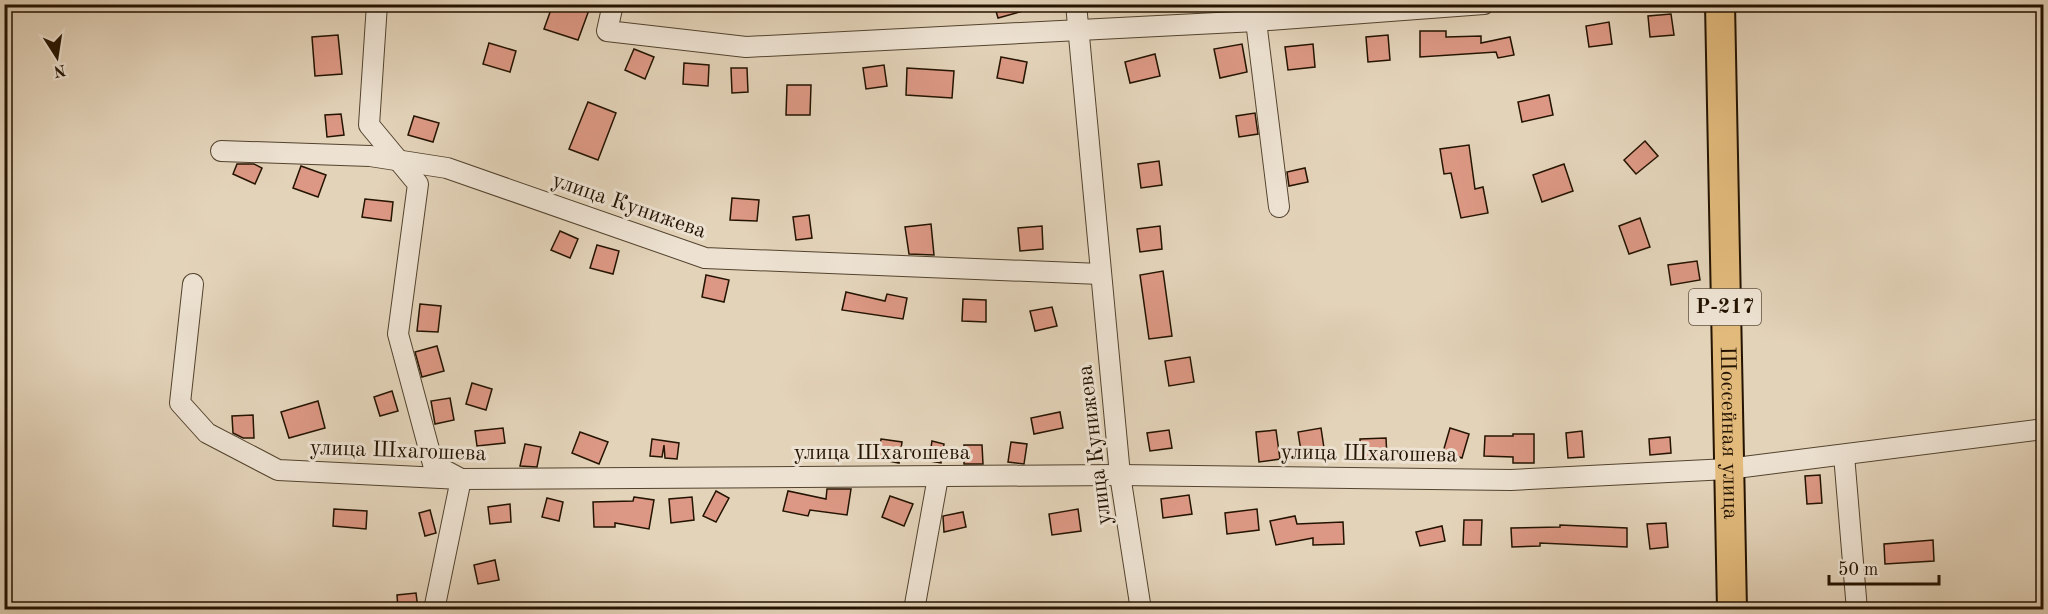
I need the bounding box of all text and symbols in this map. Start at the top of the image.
north arrow [27,27,87,87]
text: N [51,61,67,79]
street label: улица Кунижева [549,169,709,243]
road number: Р-217 [1689,289,1761,325]
street label: Шоссейная улица [1716,346,1741,520]
street label: улица Кунижева [1074,363,1116,526]
street label: улица Шхагошева [309,437,487,465]
street label: улица Шхагошева [1280,441,1458,467]
street label: улица Шхагошева [794,442,970,464]
scale bar [1829,548,1938,586]
text: 50 m [1838,561,1878,579]

